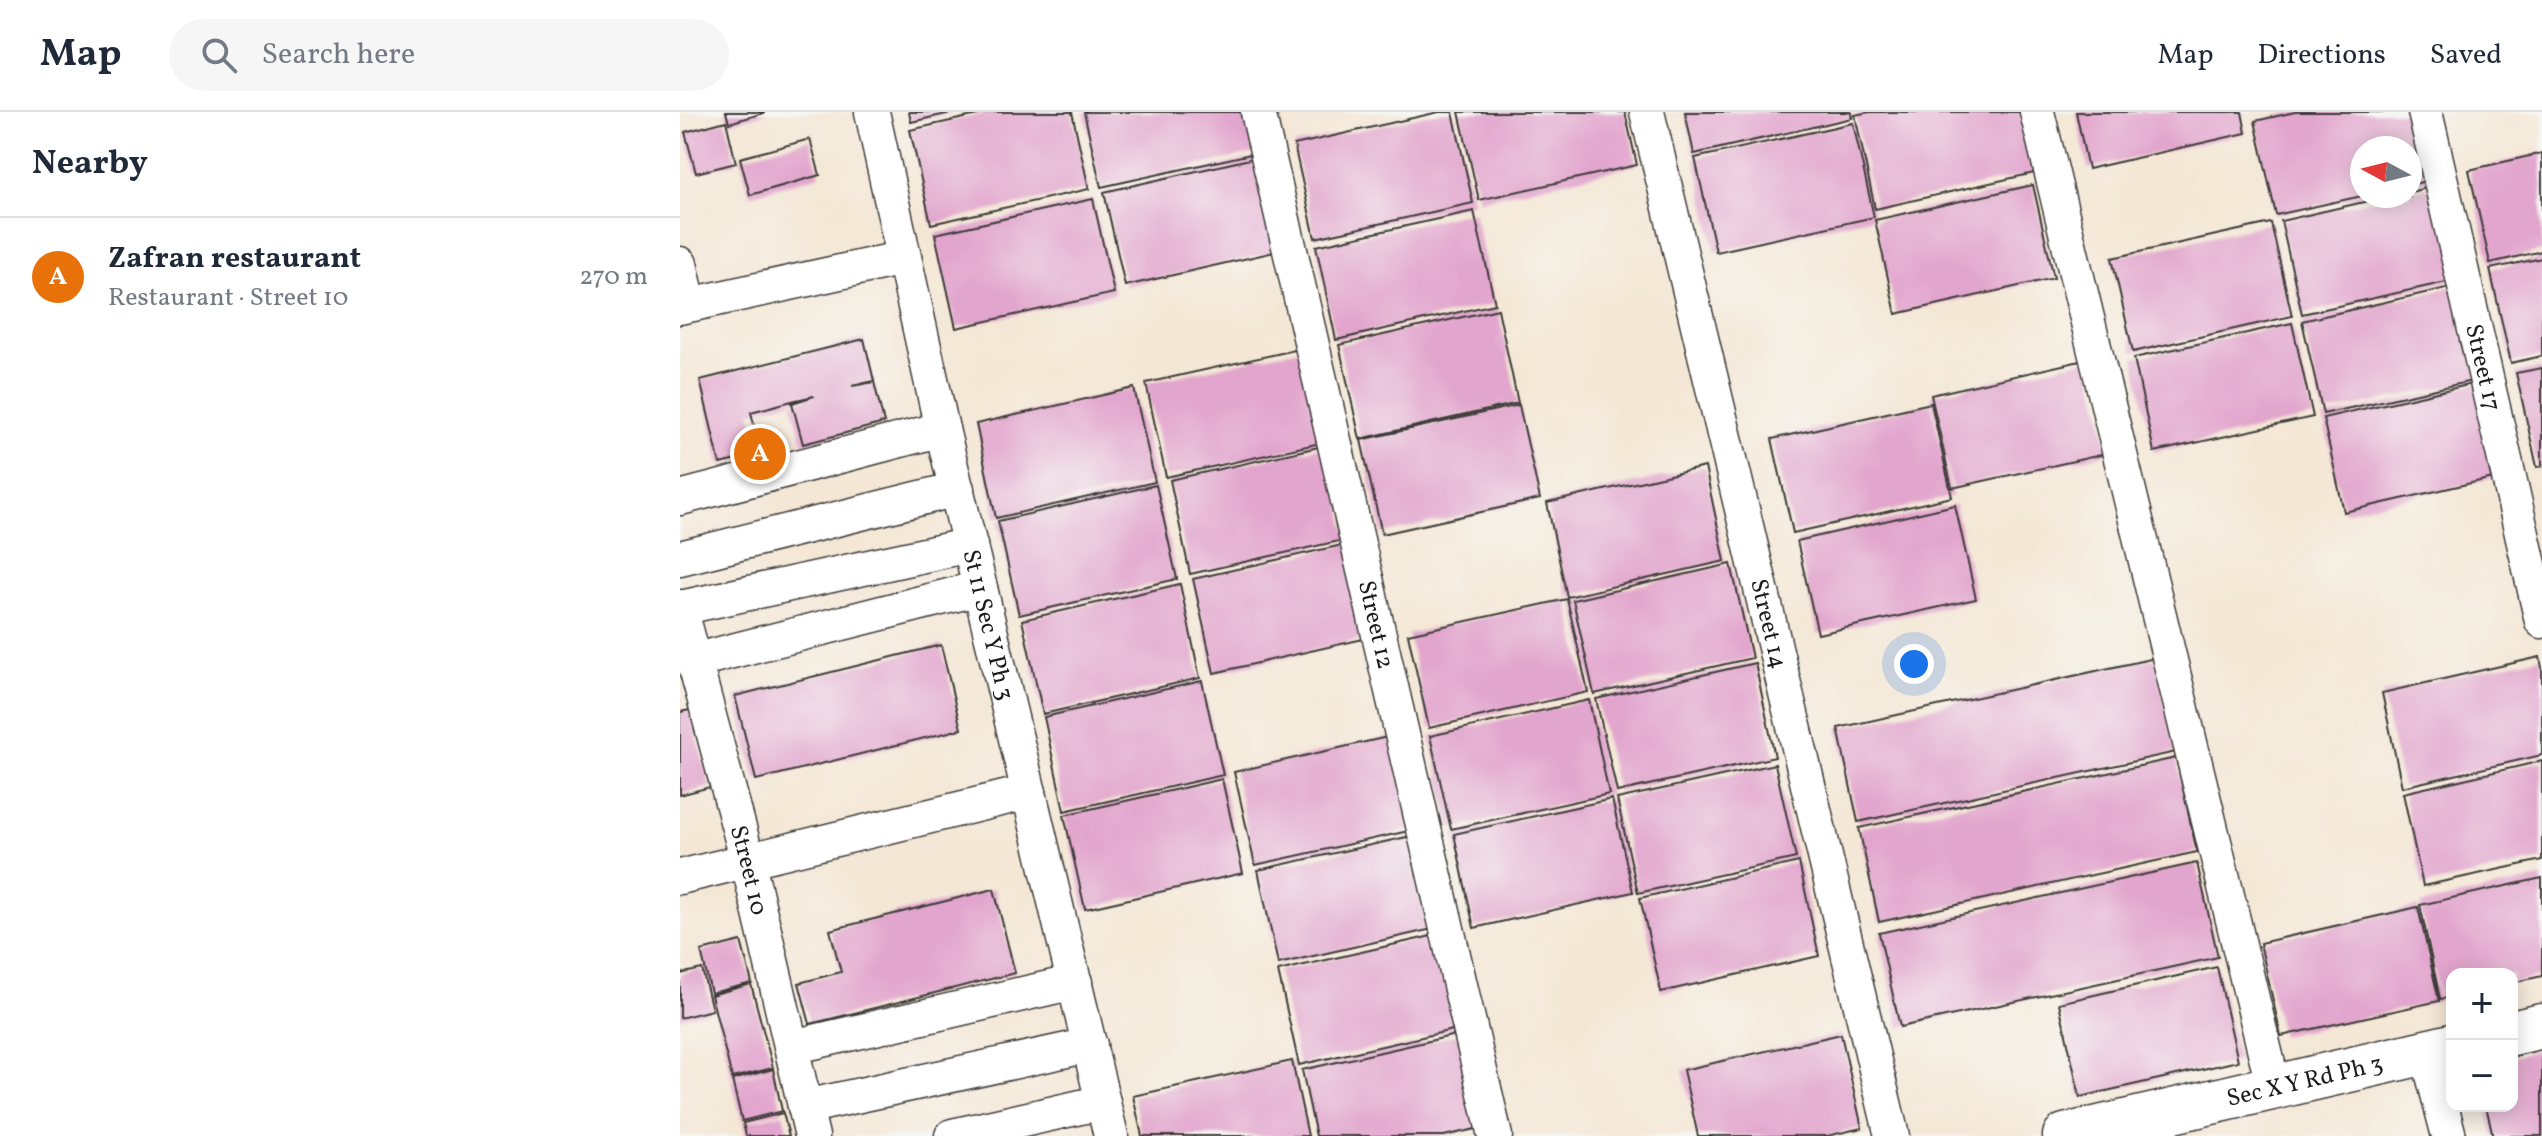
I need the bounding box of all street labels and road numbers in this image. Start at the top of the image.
street label: Street 17 [2455,321,2508,415]
street label: St 11 Sec Y Ph 3 [952,546,1021,704]
street label: Street 14 [1740,576,1795,672]
street label: Street 12 [1348,577,1401,673]
street label: Street 10 [720,822,775,919]
street label: Sec X Y Rd Ph 3 [2224,1048,2386,1117]

